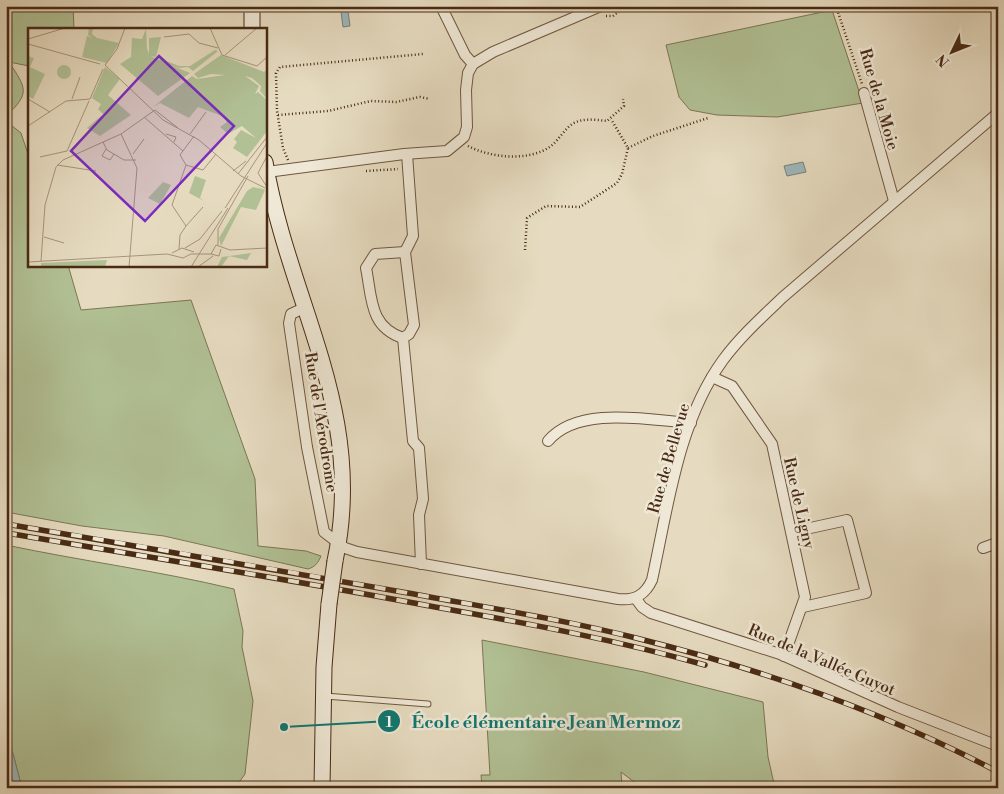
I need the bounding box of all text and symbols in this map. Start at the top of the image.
inset map [28,28,266,266]
north arrow [926,28,976,78]
street label: Rue de la Moie [855,46,903,152]
text: N [933,50,954,70]
street label: Rue de l'Aérodrome [300,351,342,494]
street label: Rue de Bellevue [644,401,694,516]
street label: Rue de Ligny [779,455,819,551]
street label: Rue de la Vallée Guyot [745,620,899,700]
callout: École élémentaire Jean Mermoz [376,705,690,738]
text: École élémentaire Jean Mermoz [412,711,681,734]
text: 1 [385,713,393,732]

